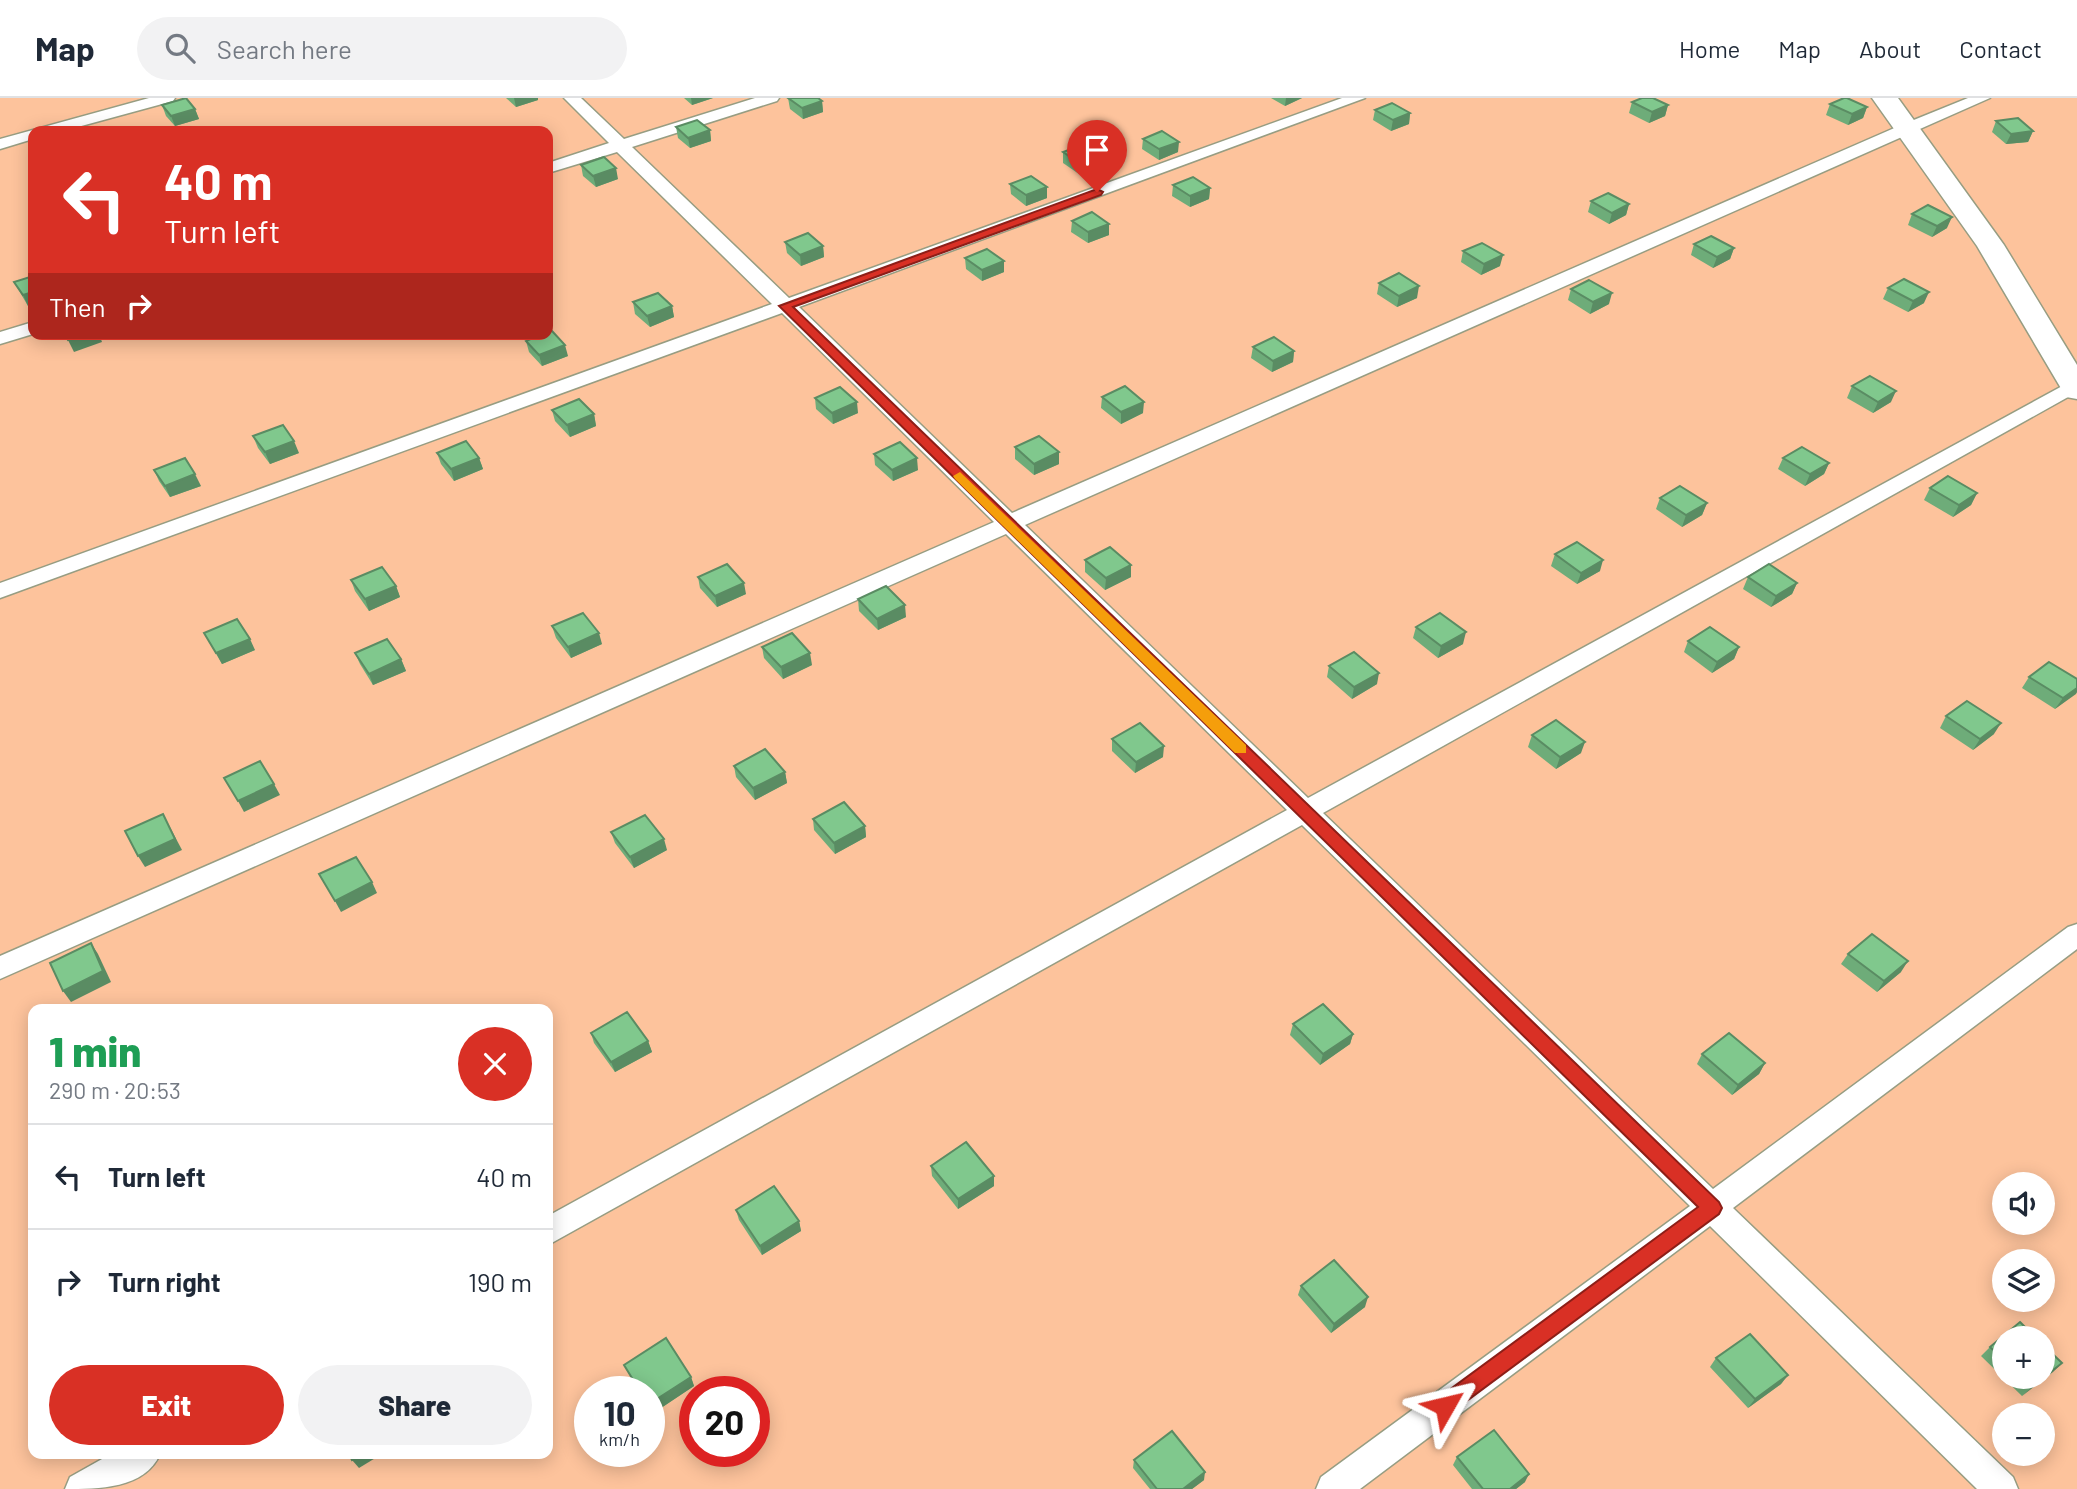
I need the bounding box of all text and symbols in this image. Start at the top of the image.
search box [137,17,627,80]
text: Map [35,28,95,68]
icon: search [161,29,199,67]
text: Search here [217,33,352,64]
text: Home [1679,34,1740,63]
text: Map [1778,34,1821,63]
text: About [1859,34,1921,63]
text: Contact [1959,34,2042,63]
pin [1067,120,1127,192]
icon: arrive [1078,131,1116,169]
text: 40 m [164,151,272,210]
icon: left [49,154,140,245]
text: Turn left [164,211,281,249]
icon: right [120,287,158,325]
text: Then [49,291,106,322]
text: 1 min [49,1025,141,1075]
button: close [458,1027,532,1101]
text: 290 m · 20:53 [49,1076,181,1104]
icon: left [49,1158,87,1196]
text: Turn left [108,1161,206,1192]
text: 40 m [476,1161,532,1192]
map controls [1992,1172,2055,1466]
button: sound [1992,1172,2055,1235]
button: layers [1992,1249,2055,1312]
icon: right [49,1263,87,1301]
text: Turn right [108,1266,221,1297]
text: 190 m [468,1266,532,1297]
button: + [1992,1326,2055,1389]
button: Exit [49,1365,284,1445]
button: Share [298,1365,532,1445]
position arrow [1408,1369,1482,1443]
speed limit sign: 20 [679,1376,770,1467]
text: 10 [603,1391,636,1433]
button: − [1992,1403,2055,1466]
text: km/h [599,1428,640,1450]

